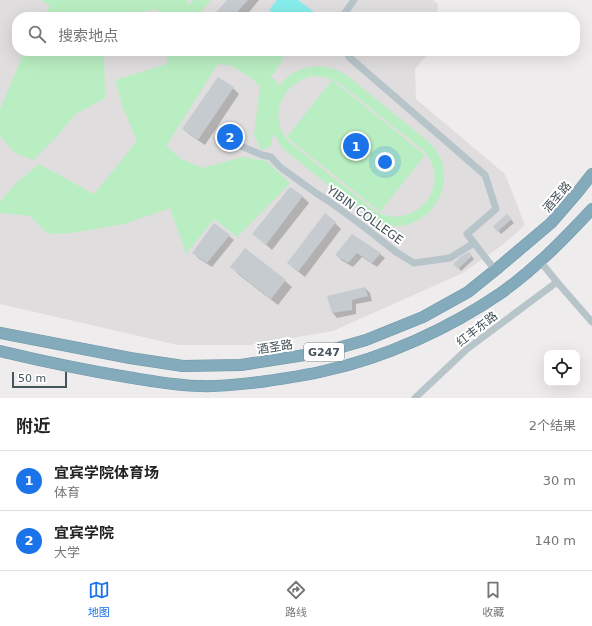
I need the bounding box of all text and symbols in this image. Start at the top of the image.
search box [12,12,580,56]
icon: search [26,23,48,45]
text: 搜索地点 [58,27,118,45]
pin: 2 [217,122,243,152]
pin: 1 [343,131,369,161]
your location [375,152,395,172]
street label: 酒圣路 [540,179,574,215]
street label: YIBIN COLLEGE [323,182,406,247]
street label: 红丰东路 [454,309,500,349]
street label: 酒圣路 [256,337,294,357]
road number: G247 [304,343,344,361]
map controls [544,350,580,386]
button: locate [544,350,580,386]
scale bar [12,370,67,389]
text: 50 m [18,372,46,385]
text: 附近 [16,416,50,436]
text: 2个结果 [529,418,576,433]
text: 宜宾学院体育场 [54,464,159,482]
text: 1 [24,473,34,488]
text: 30 m [543,473,576,488]
text: 体育 [54,485,80,500]
text: 宜宾学院 [54,524,114,542]
text: 2 [24,533,34,548]
text: 140 m [534,533,576,548]
text: 大学 [54,545,80,560]
tab: 地图 [88,579,110,619]
tab: 路线 [285,579,307,619]
tab: 收藏 [482,579,504,619]

